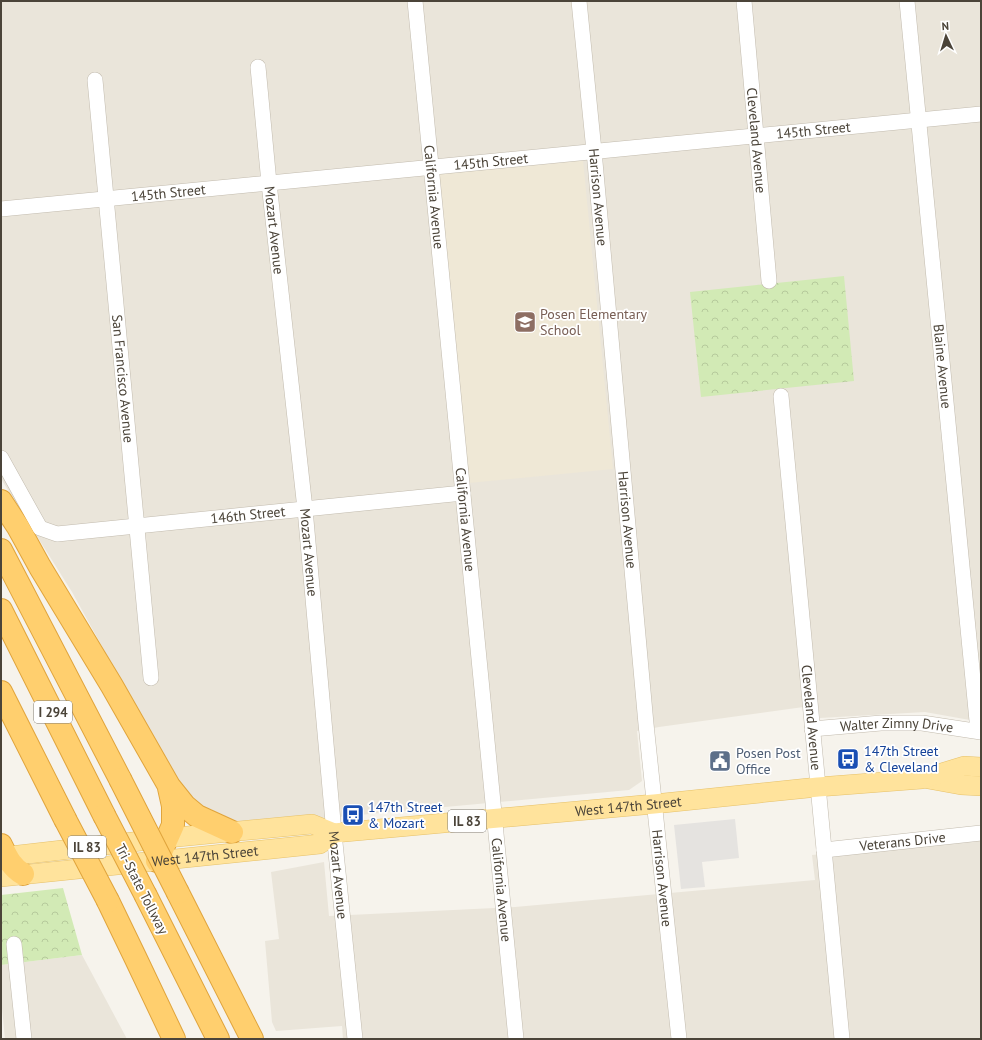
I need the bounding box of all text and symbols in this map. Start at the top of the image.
north arrow [926,16,966,56]
text: N [941,19,949,33]
street label: Cleveland Avenue [743,87,770,194]
street label: 145th Street [775,118,852,143]
street label: California Avenue [420,144,448,250]
street label: Harrison Avenue [585,148,612,247]
street label: 145th Street [453,149,529,174]
street label: 145th Street [130,180,207,205]
street label: Mozart Avenue [260,185,288,275]
place label: Posen Elementary School [540,305,648,339]
school or university icon: Posen Elementary School [512,309,538,335]
street label: San Francisco Avenue [108,314,138,444]
street label: Blaine Avenue [929,323,956,409]
street label: California Avenue [451,467,479,572]
street label: Harrison Avenue [614,470,641,569]
street label: 146th Street [210,502,286,527]
street label: Mozart Avenue [296,507,322,597]
street label: Cleveland Avenue [798,664,825,771]
road number: I 294 [34,701,72,723]
street label: Walter Zimny Drive [839,714,955,737]
place label: 147th Street & Cleveland [864,742,939,776]
place label: Posen Post Office [736,744,801,778]
bus stop icon: 147th Street & Cleveland [835,746,861,772]
public building icon: Posen Post Office [707,748,733,774]
street label: West 147th Street [574,792,683,820]
place label: 147th Street & Mozart [368,798,443,832]
bus stop icon: 147th Street & Mozart [340,802,366,828]
road number: IL 83 [448,810,486,832]
street label: Harrison Avenue [648,828,676,928]
street label: Veterans Drive [858,828,946,855]
street label: Mozart Avenue [325,830,352,920]
road number: IL 83 [68,836,106,858]
street label: California Avenue [487,837,516,943]
street label: Tri-State Tollway [111,841,173,938]
street label: West 147th Street [151,841,259,870]

